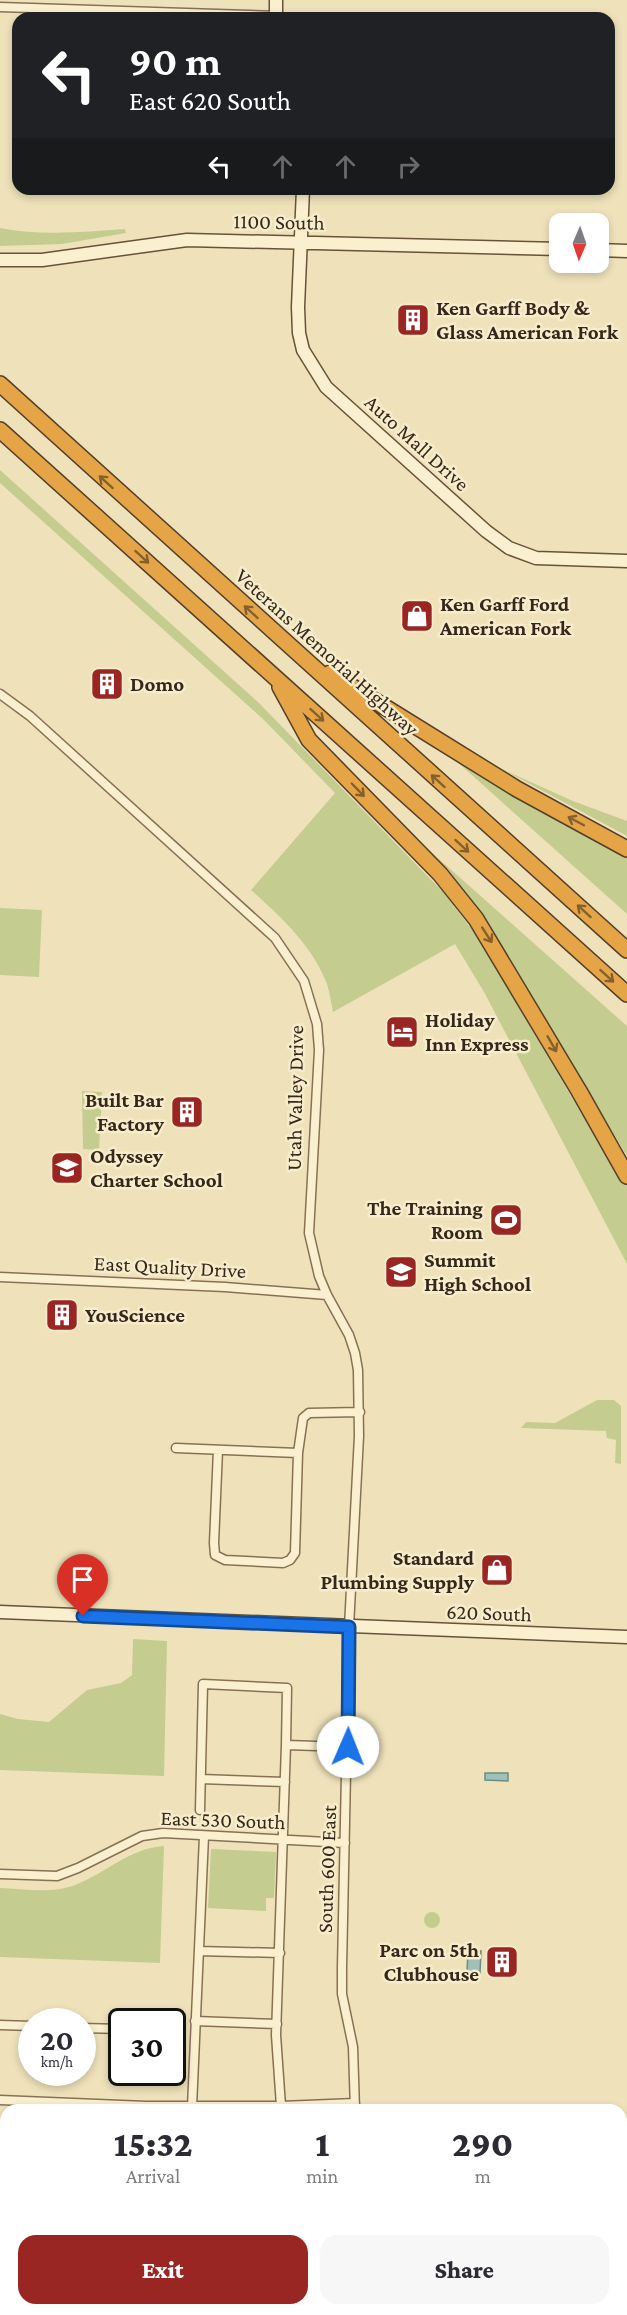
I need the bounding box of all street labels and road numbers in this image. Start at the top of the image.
street label: 1100 South [233,209,325,235]
street label: Auto Mall Drive [360,390,474,496]
street label: Veterans Memorial Highway [231,563,424,741]
street label: Utah Valley Drive [282,1025,308,1171]
street label: East Quality Drive [93,1251,247,1283]
street label: 620 South [446,1600,532,1626]
street label: South 600 East [313,1803,341,1933]
street label: East 530 South [160,1806,286,1834]

